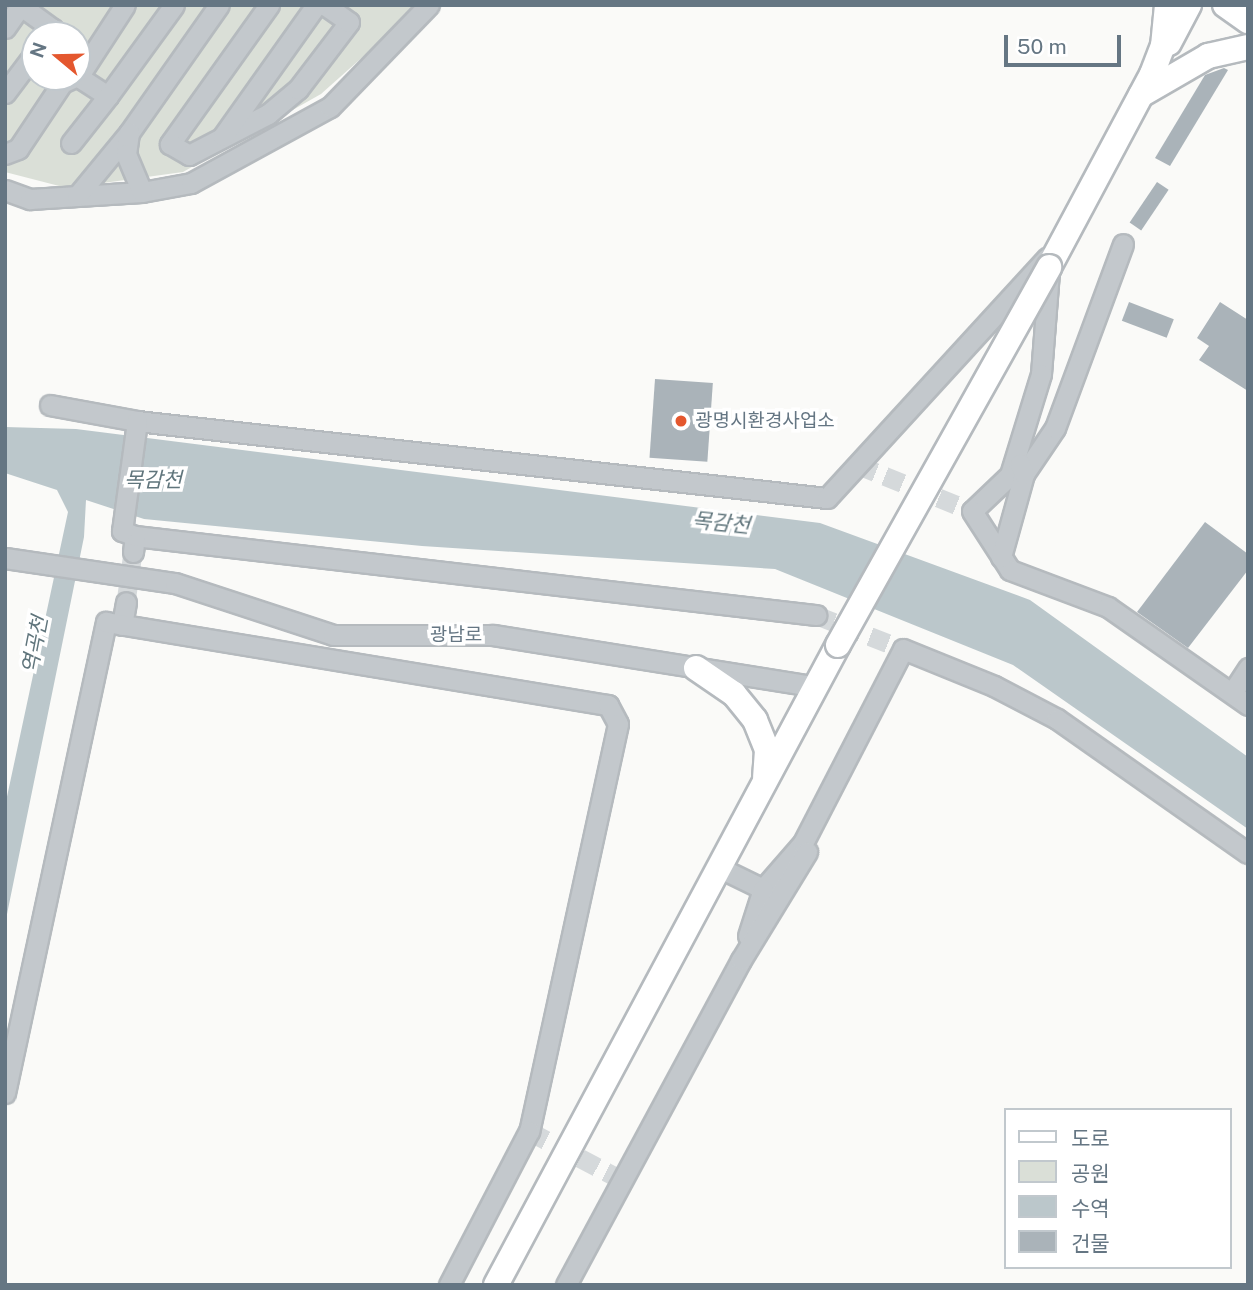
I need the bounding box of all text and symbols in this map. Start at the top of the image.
north arrow [21,21,91,91]
scale bar [1008,21,1125,65]
text: 50 m [1017,34,1067,59]
text: N [25,39,51,60]
place label: 광명시환경사업소 [695,410,835,432]
marker: 광명시환경사업소 [673,413,689,429]
water label: 목감천 [124,467,182,493]
water label: 목감천 [691,507,751,539]
water label: 역곡천 [17,614,53,676]
street label: 광남로 [430,624,482,646]
legend [1004,1108,1232,1269]
text: 도로 [1071,1126,1110,1151]
text: 공원 [1071,1161,1110,1186]
text: 수역 [1071,1196,1110,1221]
text: 건물 [1071,1231,1110,1256]

